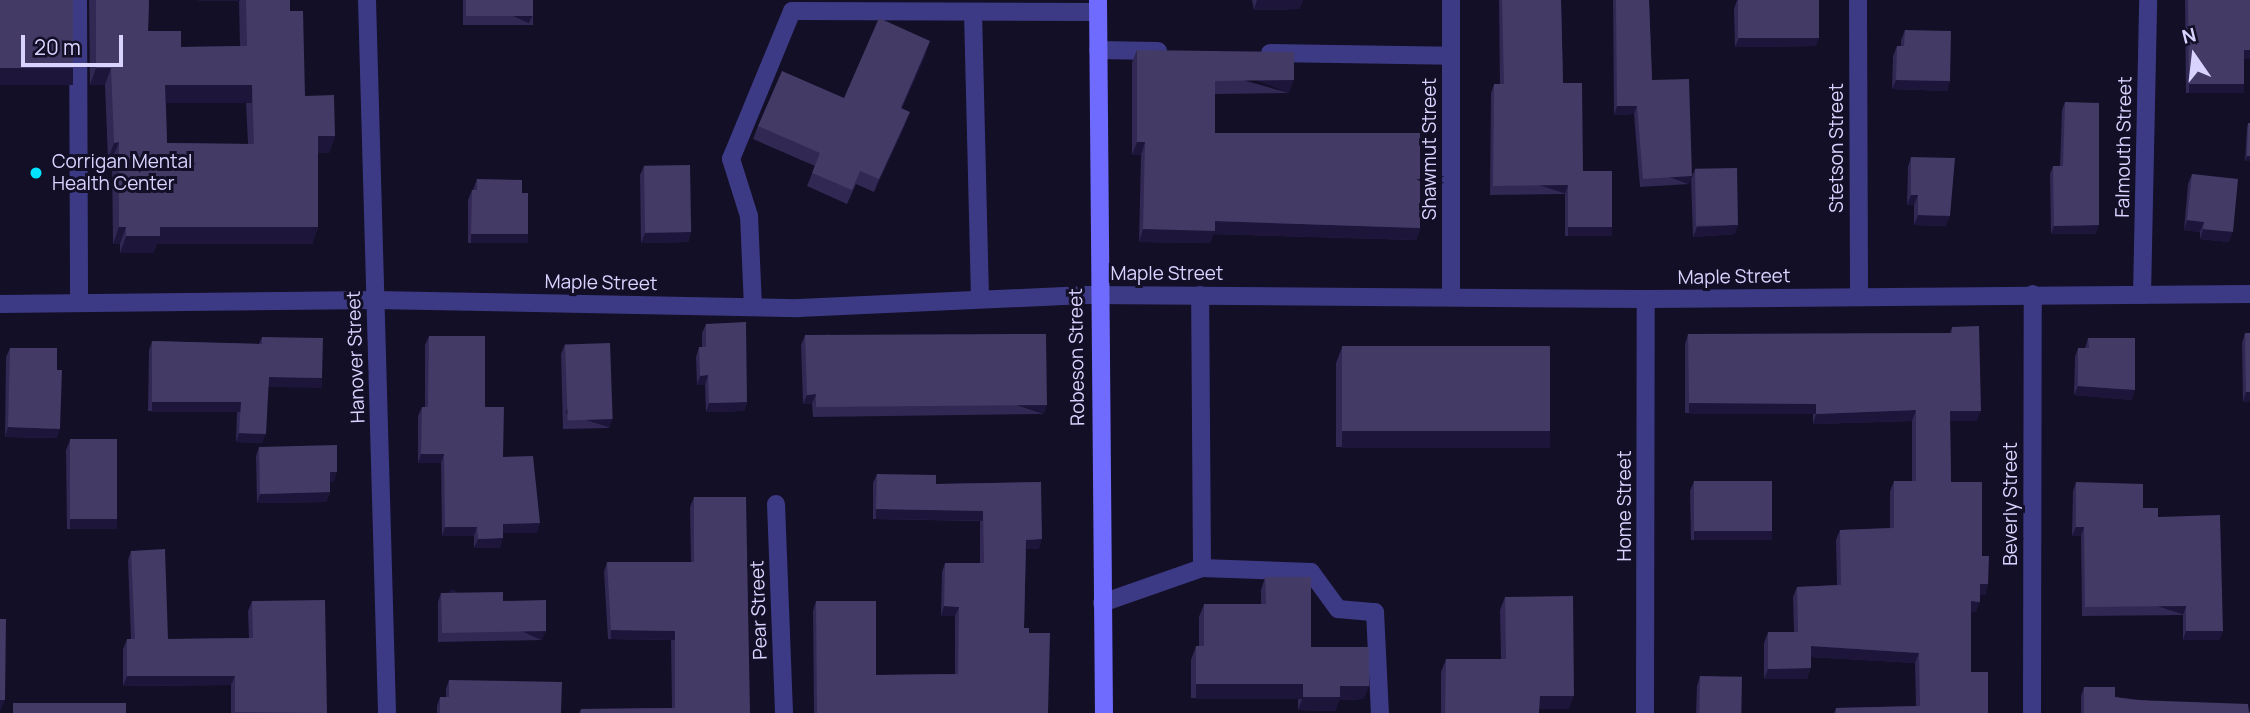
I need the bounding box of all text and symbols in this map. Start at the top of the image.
scale bar [24,21,126,65]
north arrow [2159,21,2229,91]
text: N [2179,21,2199,50]
text: 20 m [34,33,81,61]
street label: Falmouth Street [2111,76,2137,218]
street label: Shawmut Street [1419,78,1441,220]
street label: Stetson Street [1826,83,1848,213]
place label: Corrigan Mental Health Center [52,151,193,195]
marker: Corrigan Mental Health Center [26,163,46,183]
street label: Maple Street [1111,263,1223,285]
street label: Maple Street [1677,265,1791,289]
street label: Maple Street [544,271,658,295]
street label: Robeson Street [1064,288,1090,426]
street label: Hanover Street [342,290,370,424]
street label: Beverly Street [2000,442,2022,566]
street label: Home Street [1614,450,1636,562]
street label: Pear Street [746,560,772,660]

